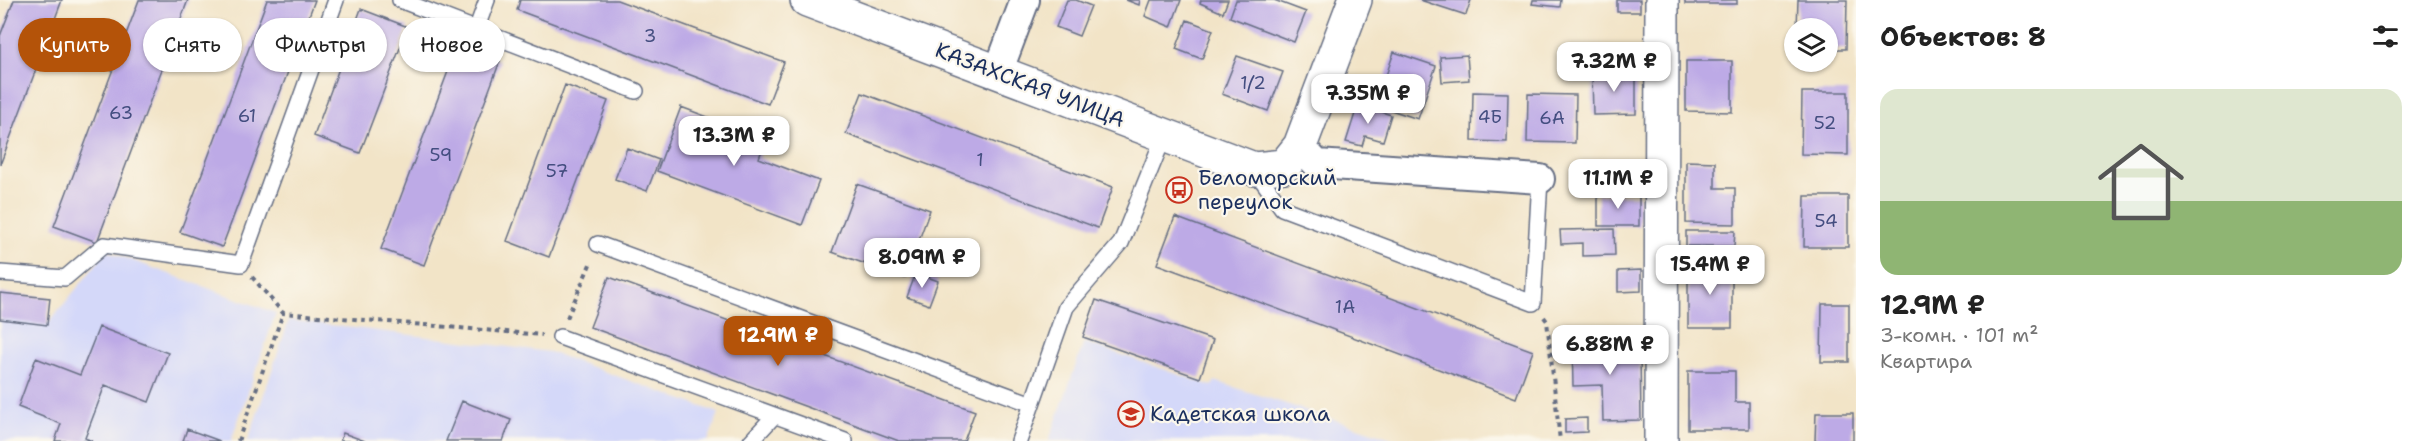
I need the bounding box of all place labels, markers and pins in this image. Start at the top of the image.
pin: 7.32M ₽ [1559,42,1669,93]
pin: 7.35M ₽ [1313,74,1423,125]
pin: 13.3M ₽ [679,116,789,167]
pin: 11.1M ₽ [1563,159,1673,210]
place label: Беломорский переулок [1198,164,1337,216]
bus stop icon: Беломорский переулок [1164,175,1194,205]
pin: 8.09M ₽ [867,238,977,289]
pin: 15.4M ₽ [1655,245,1765,296]
pin: 12.9M ₽ [723,316,833,367]
pin: 6.88M ₽ [1555,325,1665,376]
school or university icon: Кадетская школа [1116,399,1146,429]
place label: Кадетская школа [1150,400,1330,428]

